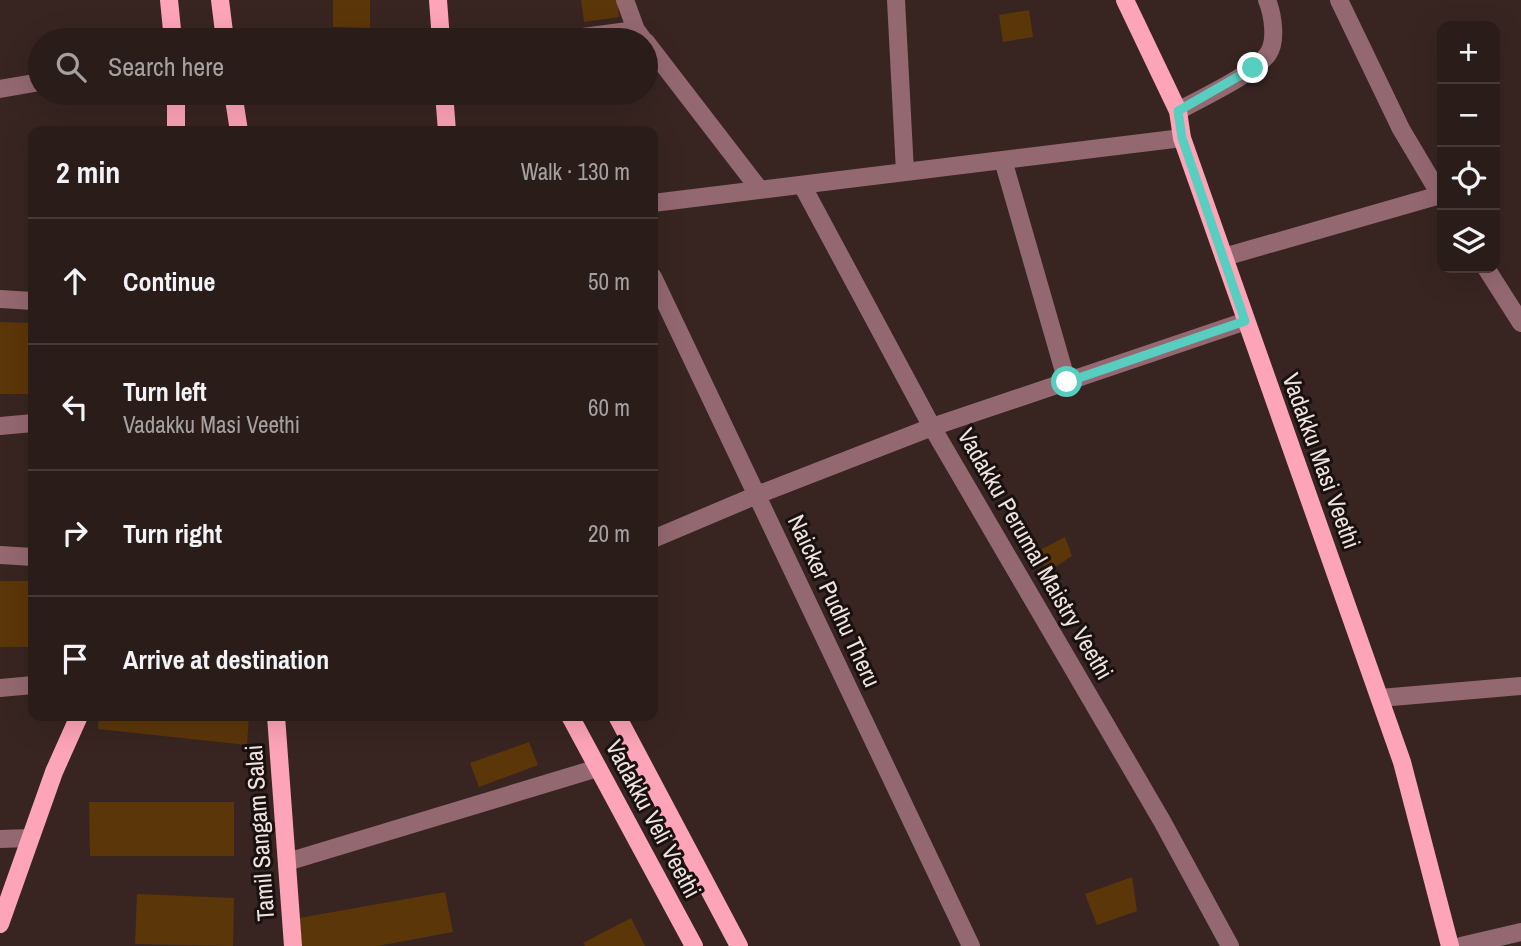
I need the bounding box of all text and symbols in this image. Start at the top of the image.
map controls [1437,21,1500,273]
button: + [1437,21,1500,84]
search box [28,28,658,105]
icon: search [52,48,90,86]
text: Search here [108,49,224,84]
route end [1237,52,1268,83]
button: − [1437,84,1500,147]
button: locate [1437,147,1500,210]
text: 2 min [56,152,120,192]
text: Walk · 130 m [521,156,630,187]
button: layers [1437,210,1500,273]
icon: ahead [56,262,94,300]
text: Continue [123,264,215,299]
text: 50 m [588,266,630,297]
route start [1051,366,1082,397]
street label: Vadakku Masi Veethi [1275,368,1369,553]
text: Turn left [123,374,207,409]
icon: left [56,388,94,426]
text: 60 m [588,392,630,423]
text: Vadakku Masi Veethi [123,409,300,440]
street label: Vadakku Perumal Maistry Veethi [951,422,1121,685]
street label: Naicker Pudhu Theru [781,509,889,692]
icon: right [56,514,94,552]
text: Turn right [123,516,222,551]
text: 20 m [588,518,630,549]
icon: arrive [56,640,94,678]
text: Arrive at destination [123,642,329,677]
street label: Vadakku Veli Veethi [599,734,709,903]
street label: Tamil Sangam Salai [237,744,281,922]

